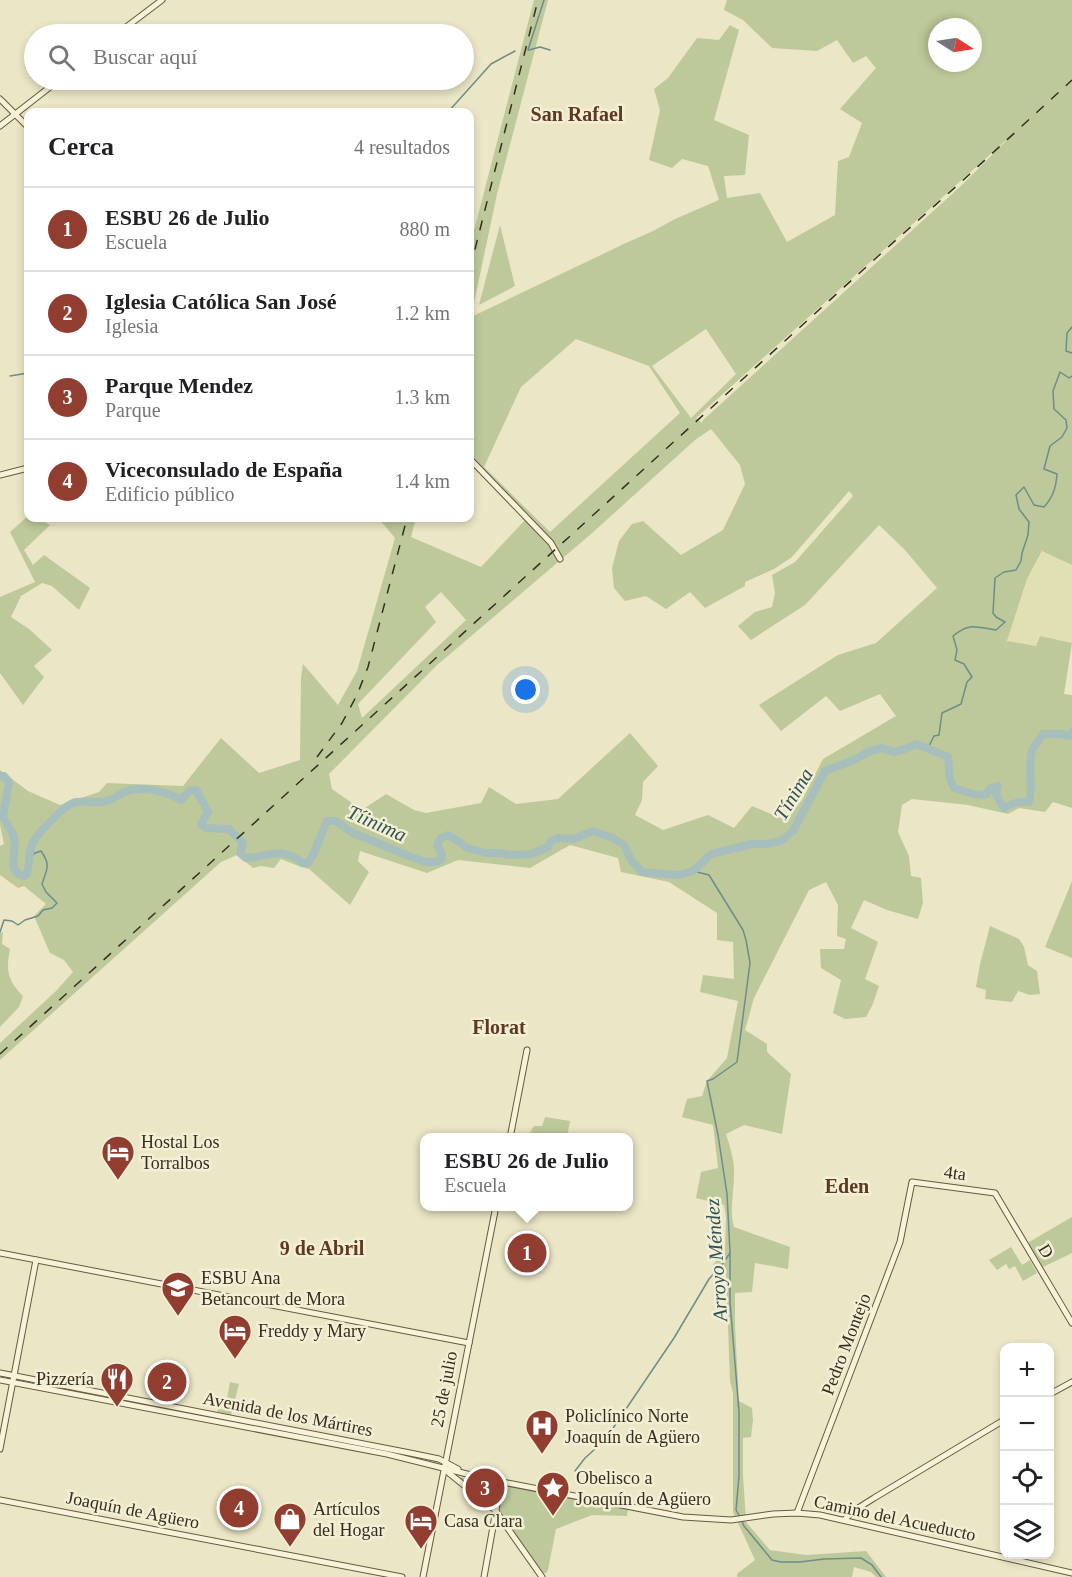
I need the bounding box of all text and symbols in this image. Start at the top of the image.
north arrow [928,18,982,72]
search box [24,24,474,90]
icon: search [45,41,78,74]
text: Buscar aquí [93,44,197,69]
district label: San Rafael [531,103,624,125]
text: Cerca [48,132,114,161]
text: 4 resultados [354,136,450,158]
text: ESBU 26 de Julio [105,205,269,230]
text: 1 [63,218,73,240]
text: 880 m [399,218,450,240]
text: Escuela [105,231,167,253]
text: Iglesia Católica San José [105,289,337,314]
text: 2 [63,302,73,324]
text: 1.2 km [394,302,450,324]
text: Iglesia [105,315,158,337]
text: Parque Mendez [105,373,253,398]
text: 3 [63,386,73,408]
text: 1.3 km [394,386,450,408]
text: Parque [105,399,161,421]
text: Viceconsulado de España [105,457,343,482]
text: 4 [63,470,73,492]
text: 1.4 km [394,470,450,492]
text: Edificio público [105,483,234,505]
your location [511,675,540,704]
water label: Tínima [769,764,817,824]
water label: Tíinima [344,800,410,846]
district label: Florat [472,1016,526,1038]
place label: Hostal Los Torralbos [141,1132,220,1173]
popup [420,1133,633,1211]
hotel icon: Hostal Los Torralbos [100,1134,136,1181]
text: ESBU 26 de Julio [444,1148,609,1173]
street label: 4ta [943,1162,967,1184]
text: Escuela [444,1174,506,1196]
district label: Eden [825,1175,869,1197]
water label: Arroyo Méndez [701,1198,732,1324]
pin: 1 [508,1230,546,1276]
district label: 9 de Abril [280,1237,365,1259]
street label: D [1034,1240,1058,1262]
place label: ESBU Ana Betancourt de Mora [201,1268,345,1309]
school or university icon: ESBU Ana Betancourt de Mora [160,1270,196,1317]
street label: Pedro Montejo [817,1290,875,1398]
hotel icon: Freddy y Mary [217,1313,253,1360]
place label: Freddy y Mary [258,1321,366,1341]
map controls [1000,1343,1054,1559]
button: + [1000,1343,1054,1397]
street label: 25 de julio [427,1349,461,1429]
pin: 2 [148,1360,186,1404]
restaurant icon: Pizzería [99,1361,135,1408]
place label: Pizzería [36,1369,94,1389]
street label: Avenida de los Mártires [202,1388,374,1440]
button: − [1000,1397,1054,1451]
place label: Policlínico Norte Joaquín de Agüero [565,1406,700,1447]
hospital icon: Policlínico Norte Joaquín de Agüero [524,1408,560,1455]
button: locate [1000,1451,1054,1505]
pin: 3 [466,1466,504,1510]
place label: Obelisco a Joaquín de Agüero [576,1468,711,1509]
place icon: Obelisco a Joaquín de Agüero [535,1470,571,1517]
pin: 4 [220,1486,258,1530]
street label: Joaquín de Agüero [65,1487,201,1533]
street label: Camino del Acueducto [812,1491,978,1545]
place label: Artículos del Hogar [313,1499,384,1540]
shop icon: Artículos del Hogar [272,1501,308,1548]
hotel icon: Casa Clara [403,1503,439,1550]
button: layers [1000,1505,1054,1559]
place label: Casa Clara [444,1511,522,1531]

